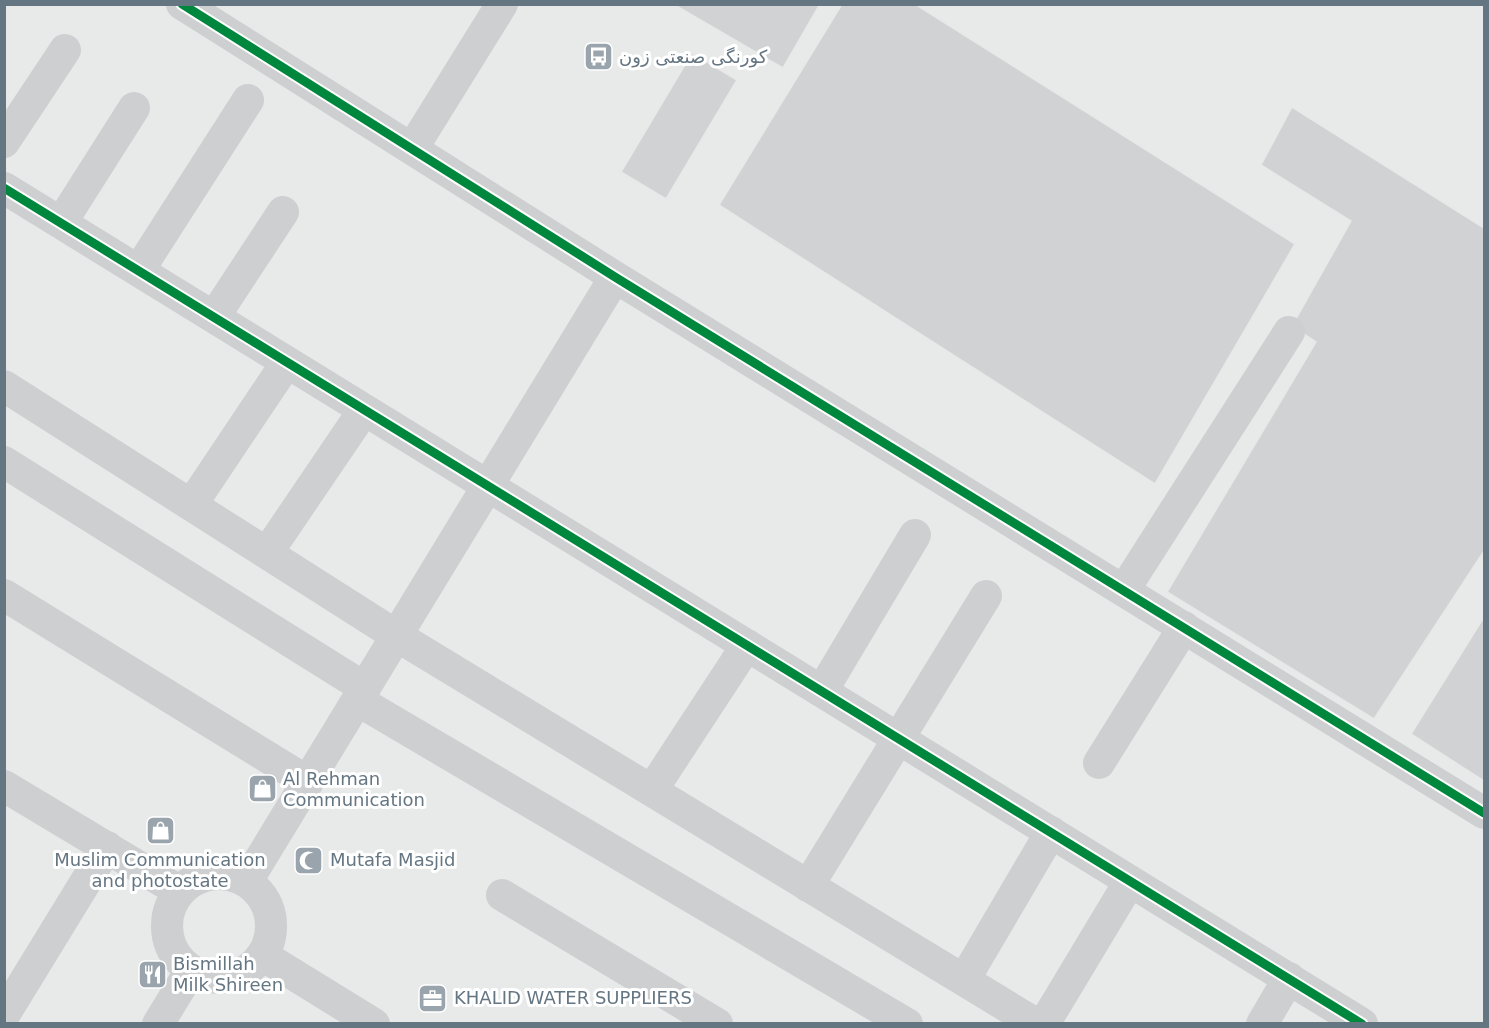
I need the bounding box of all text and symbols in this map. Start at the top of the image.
bus stop icon: کورنگی صنعتی زون [582,41,614,73]
place label: کورنگی صنعتی زون [619,46,768,68]
place label: Al Rehman Communication [283,768,425,810]
shop icon: Al Rehman Communication [246,773,278,805]
shop icon: Muslim Communication and photostate [144,815,176,847]
mosque icon: Mutafa Masjid [293,844,325,876]
place label: Muslim Communication and photostate [54,849,266,891]
place label: Mutafa Masjid [330,849,455,870]
place label: Bismillah Milk Shireen [173,953,283,995]
restaurant icon: Bismillah Milk Shireen [136,958,168,990]
office icon: KHALID WATER SUPPLIERS [417,982,449,1014]
place label: KHALID WATER SUPPLIERS [454,987,692,1008]

